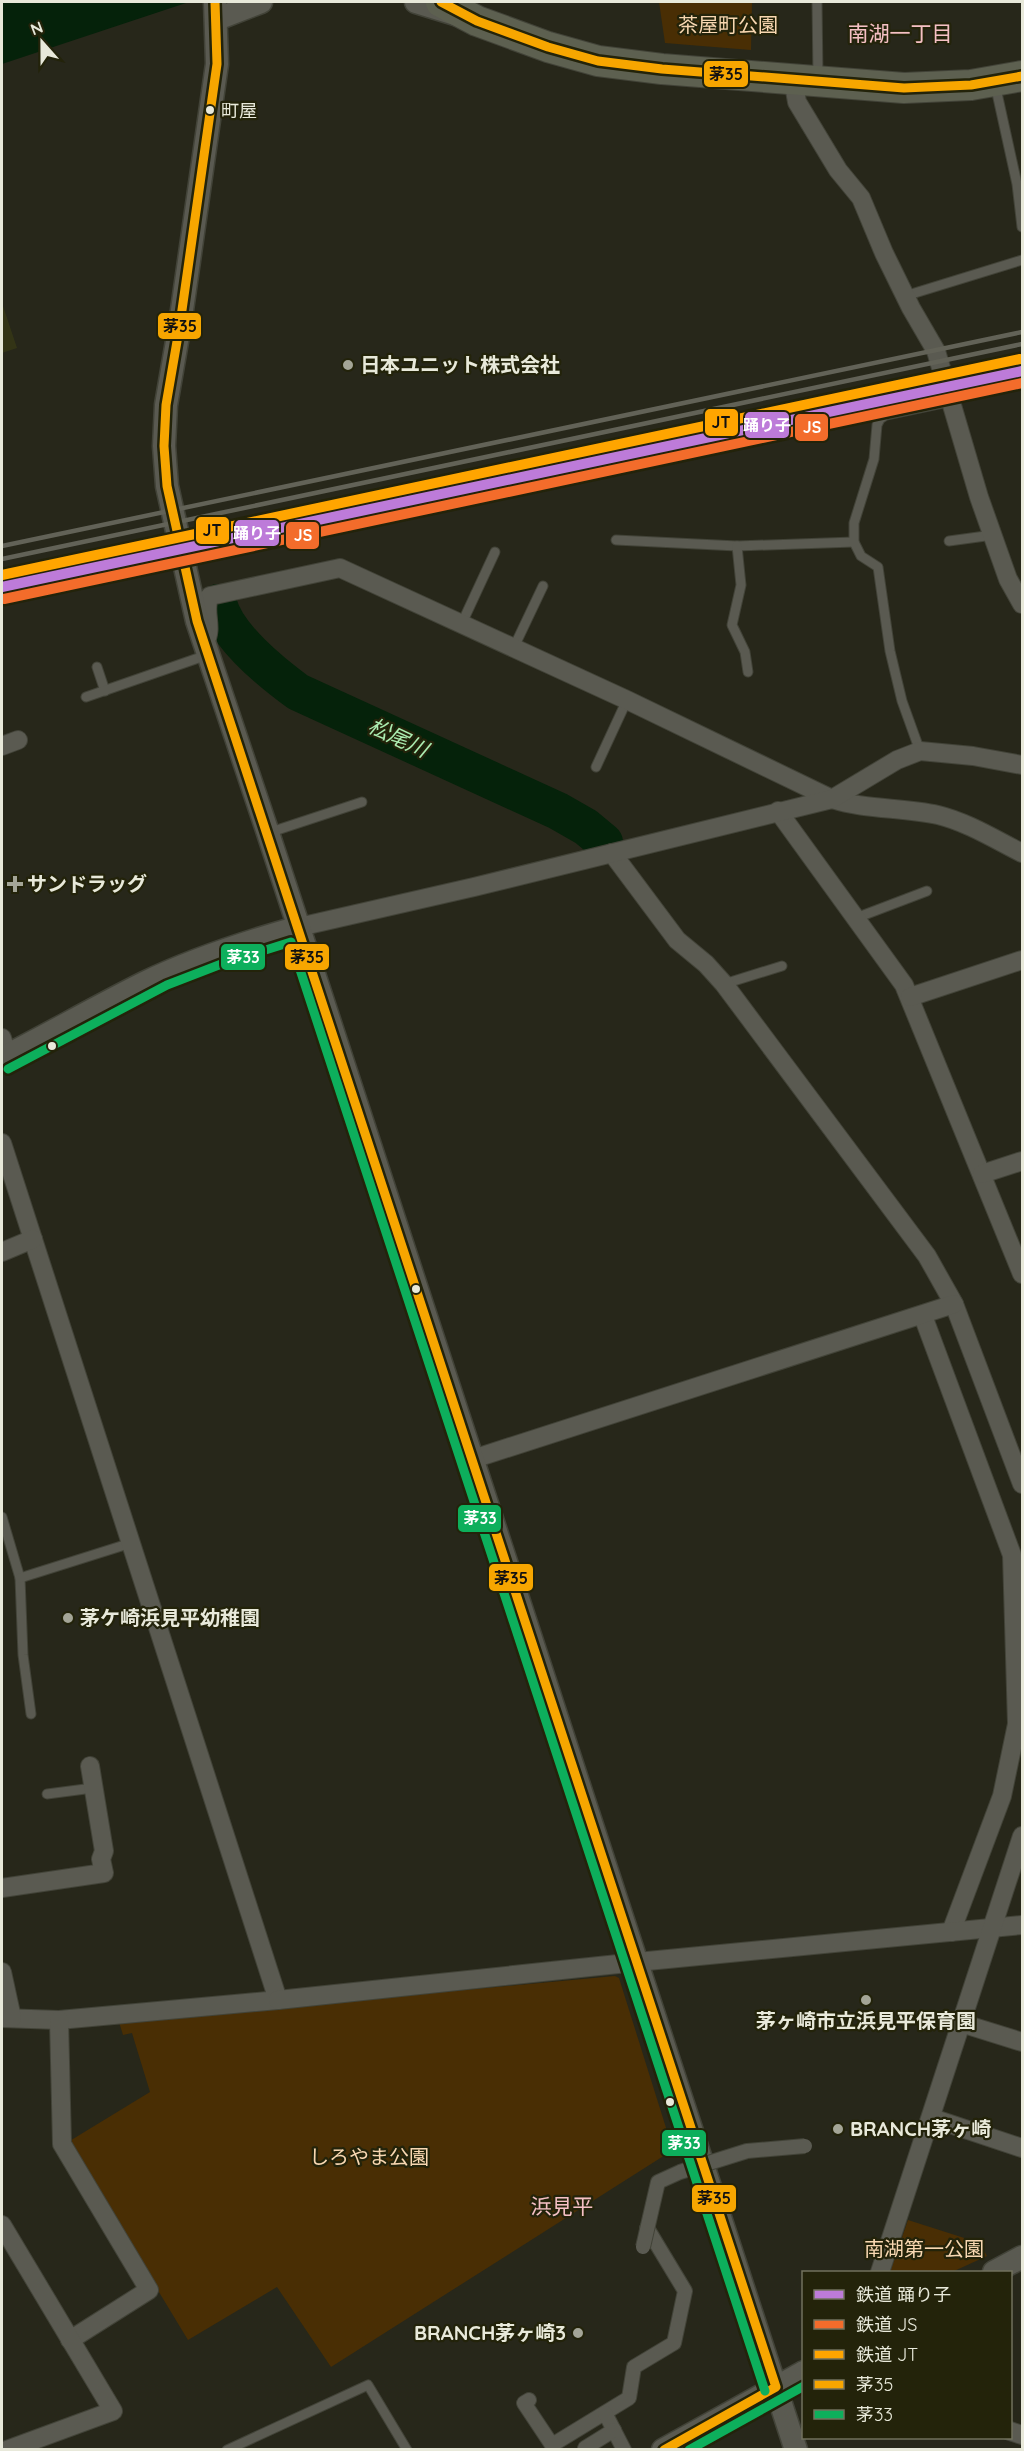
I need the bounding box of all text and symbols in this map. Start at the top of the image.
north arrow [12,12,72,72]
park label: 茶屋町公園 [678,12,778,37]
text: N [28,17,46,39]
district label: 南湖一丁目 [848,20,953,46]
line badge: 茅35 [703,60,749,88]
text: 茅35 [709,64,743,84]
place label: 町屋 [221,99,257,122]
marker: 町屋 [204,104,216,116]
line badge: 茅35 [157,312,202,340]
text: 茅35 [163,316,197,336]
place label: 日本ユニット株式会社 [360,352,560,377]
marker: 日本ユニット株式会社 [341,358,355,372]
line badge: JT [704,408,739,437]
line badge: 踊り子 [744,411,790,439]
text: JT [712,412,730,432]
line badge: JS [794,413,829,442]
text: 踊り子 [743,415,791,435]
text: JS [803,417,821,437]
line badge: JT [195,516,230,545]
line badge: 踊り子 [234,519,280,547]
text: JT [203,520,221,540]
line badge: JS [285,521,320,550]
text: 踊り子 [233,523,281,543]
text: JS [294,525,312,545]
water label: 松尾川 [364,712,434,763]
place label: サンドラッグ [27,871,147,896]
marker: サンドラッグ [8,877,22,891]
line badge: 茅33 [220,943,266,971]
line badge: 茅35 [284,943,330,971]
text: 茅33 [226,947,260,967]
text: 茅35 [290,947,324,967]
unlabelled marker [46,1040,58,1052]
unlabelled marker [410,1283,422,1295]
line badge: 茅33 [457,1504,502,1533]
text: 茅33 [463,1508,497,1528]
line badge: 茅35 [488,1563,534,1592]
text: 茅35 [494,1568,528,1588]
place label: 茅ケ崎浜見平幼稚園 [80,1605,260,1630]
marker: 茅ケ崎浜見平幼稚園 [61,1611,75,1625]
marker: 茅ヶ崎市立浜見平保育園 [859,1993,873,2007]
place label: 茅ヶ崎市立浜見平保育園 [756,2008,976,2033]
unlabelled marker [664,2096,676,2108]
place label: BRANCH茅ヶ崎 [850,2116,991,2141]
marker: BRANCH茅ヶ崎 [831,2122,845,2136]
line badge: 茅33 [661,2129,707,2157]
text: 茅33 [667,2133,701,2153]
park label: しろやま公園 [309,2144,429,2169]
line badge: 茅35 [691,2184,737,2213]
text: 茅35 [697,2188,731,2208]
district label: 浜見平 [531,2193,594,2219]
park label: 南湖第一公園 [864,2236,984,2261]
legend [802,2271,1012,2439]
text: 鉄道 踊り子 [856,2283,951,2306]
text: 鉄道 JS [856,2313,917,2336]
place label: BRANCH茅ヶ崎3 [414,2320,566,2345]
marker: BRANCH茅ヶ崎3 [571,2326,585,2340]
text: 鉄道 JT [856,2343,918,2366]
text: 茅35 [856,2373,893,2396]
text: 茅33 [856,2403,893,2426]

